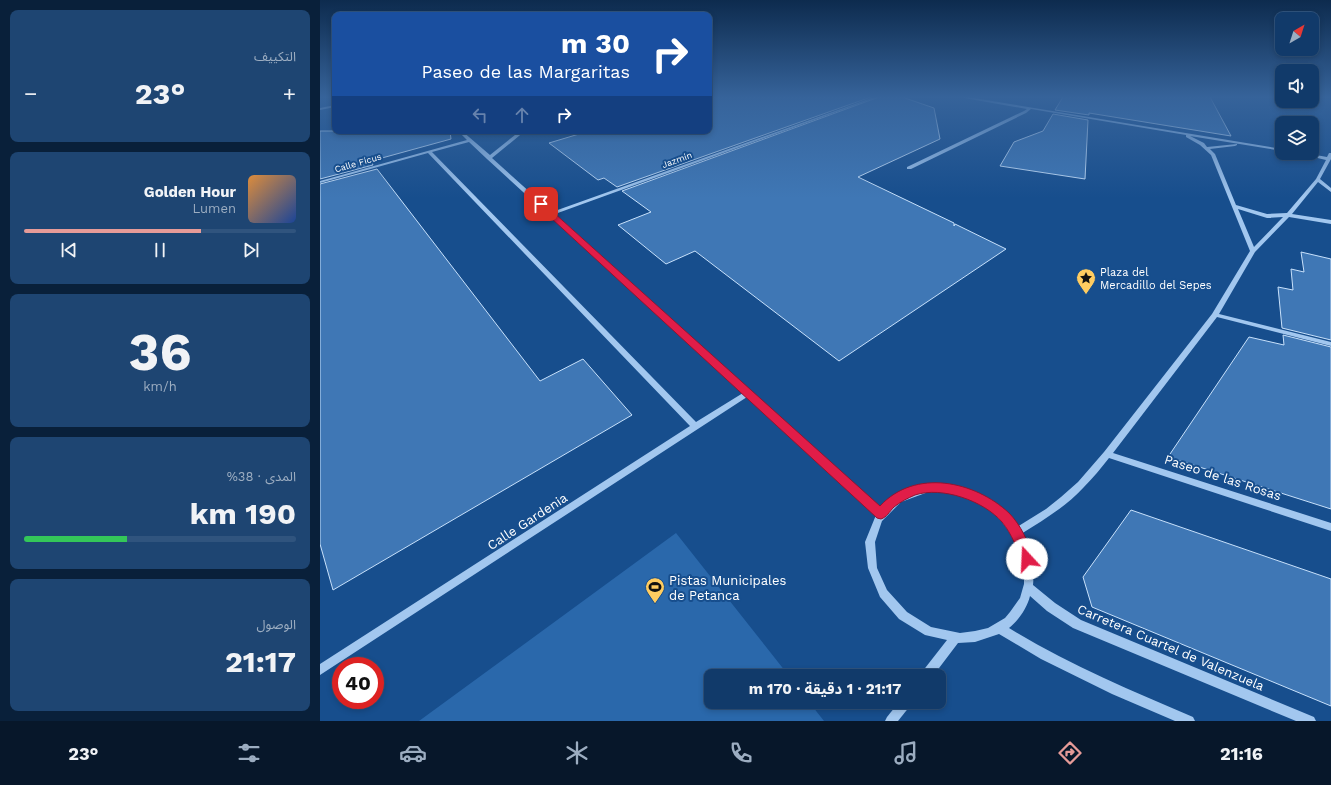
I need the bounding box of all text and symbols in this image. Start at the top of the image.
north arrow [1275,12,1319,56]
map controls [1275,12,1319,160]
text: 30 m [561,27,630,60]
icon: right [644,28,696,80]
text: التكييف [254,49,296,64]
text: Paseo de las Margaritas [421,61,630,82]
button: sound [1275,64,1319,108]
text: 23° [135,76,185,111]
text: − [24,81,37,106]
text: + [283,81,296,106]
icon: left [469,104,491,126]
icon: ahead [511,104,533,126]
icon: right [553,104,575,126]
button: layers [1275,116,1319,160]
street label: Jazmín [661,150,693,170]
street label: Calle Ficus [333,151,383,174]
text: Golden Hour [144,183,236,201]
pin [524,187,558,221]
icon: arrive [530,193,552,215]
text: Lumen [192,201,236,216]
icon: previous [58,239,80,261]
icon: pause [149,239,171,261]
icon: next [240,239,262,261]
place label: Plaza del Mercadillo del Sepes [1100,266,1212,292]
place icon: Plaza del Mercadillo del Sepes [1075,267,1097,295]
text: 36 [129,322,191,383]
text: km/h [143,379,177,394]
street label: Paseo de las Rosas [1163,452,1283,503]
text: المدى · 38% [227,469,296,484]
street label: Calle Gardenia [484,490,571,553]
text: 190 km [190,496,296,531]
position arrow [1006,538,1048,580]
place label: Pistas Municipales de Petanca [669,573,787,603]
sports icon: Pistas Municipales de Petanca [644,576,666,604]
street label: Carretera Cuartel de Valenzuela [1075,601,1267,694]
text: الوصول [256,617,296,632]
text: 21:17 [225,644,296,679]
speed limit sign: 40 [332,657,384,709]
text: 21:17 · 1 دقيقة · 170 m [749,680,901,698]
icon: filters [235,739,263,767]
icon: car [399,739,427,767]
icon: climate [563,739,591,767]
icon: phone [727,739,755,767]
icon: music [892,739,920,767]
icon: directions [1056,739,1084,767]
text: 23° [68,743,98,764]
text: 21:16 [1220,743,1263,764]

